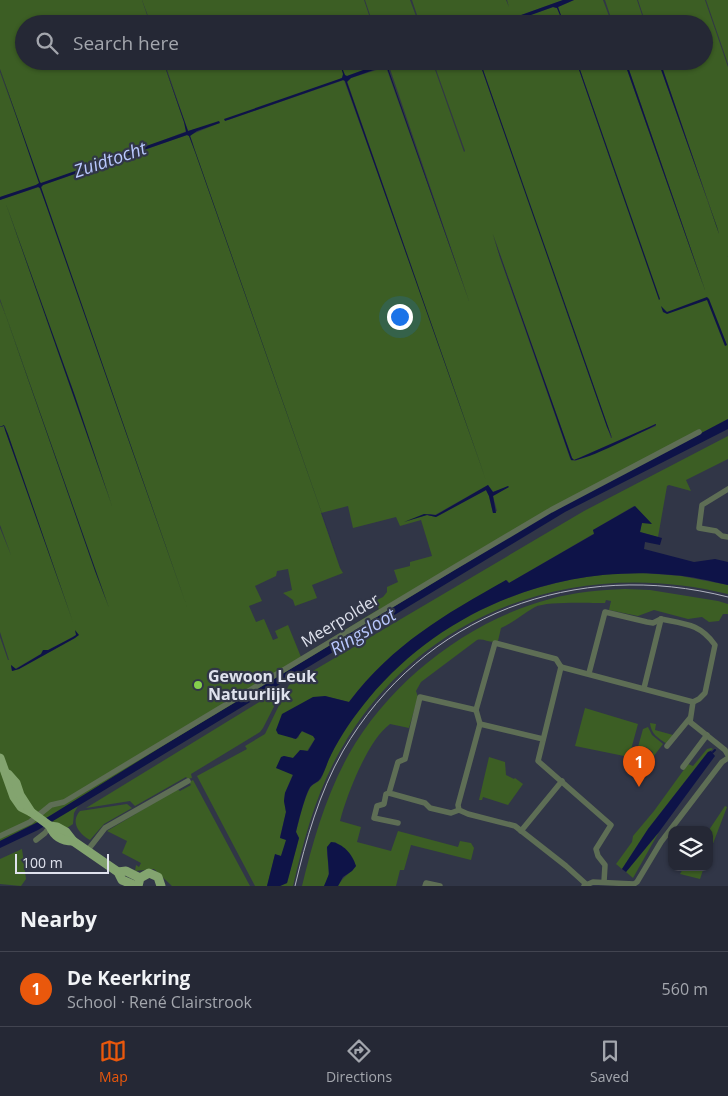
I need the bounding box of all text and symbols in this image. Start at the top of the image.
search box [15,15,713,70]
icon: search [33,29,61,57]
text: Search here [73,30,179,56]
water label: Zuidtocht [69,135,150,183]
your location [387,304,413,330]
street label: Meerpolder [297,588,384,652]
water label: Ringsloot [325,601,401,660]
place label: Gewoon Leuk Natuurlijk [208,665,316,705]
marker: Gewoon Leuk Natuurlijk [192,679,204,691]
pin: 1 [623,746,655,787]
map controls [668,826,713,871]
button: layers [668,826,713,871]
scale bar [15,851,109,874]
text: 100 m [22,853,63,872]
text: Nearby [20,905,97,933]
text: De Keerkring [67,965,190,991]
text: 1 [31,978,41,1000]
text: 560 m [662,978,708,1000]
text: School · René Clairstrook [67,991,252,1013]
tab: Map [99,1037,128,1086]
tab: Directions [326,1037,392,1086]
tab: Saved [590,1037,629,1086]

